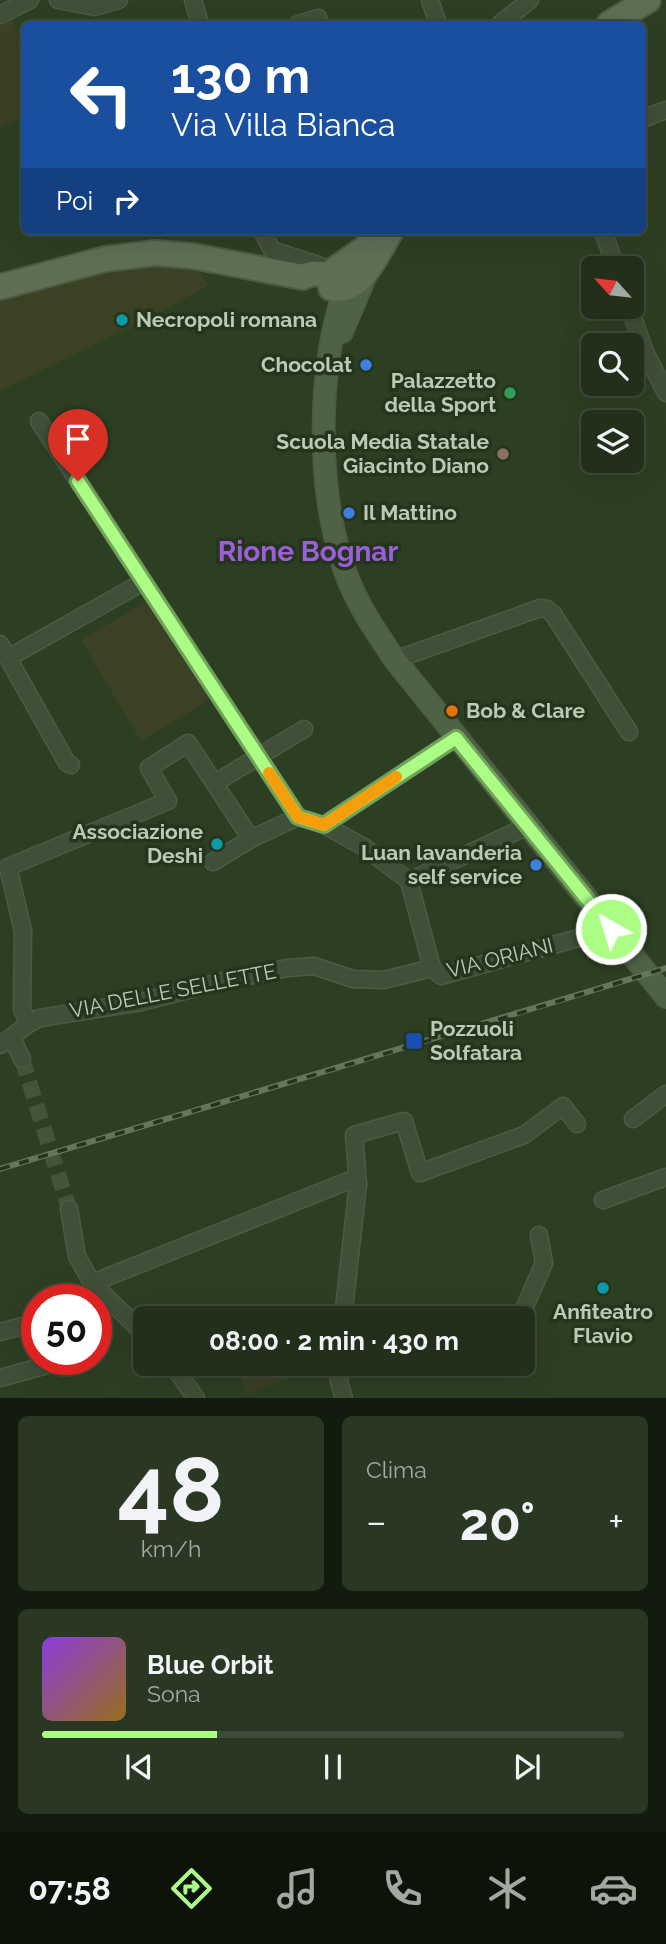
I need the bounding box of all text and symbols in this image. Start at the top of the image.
text: 130 m [171,47,310,104]
icon: left [56,49,147,140]
text: Via Villa Bianca [171,106,395,143]
icon: right [107,182,145,220]
text: Poi [56,186,93,216]
north arrow [581,256,644,318]
map controls [581,256,644,473]
place label: Necropoli romana [136,307,317,332]
marker: Necropoli romana [114,312,130,328]
button: search [581,333,644,396]
place label: Chocolat [261,352,352,377]
marker: Chocolat [358,357,374,373]
place label: Palazzetto della Sport [384,368,496,417]
marker: Palazzetto della Sport [502,385,518,401]
pin [48,409,108,481]
button: layers [581,410,644,473]
icon: arrive [59,420,97,458]
place label: Scuola Media Statale Giacinto Diano [276,429,489,478]
marker: Scuola Media Statale Giacinto Diano [495,446,511,462]
place label: Il Mattino [363,500,457,525]
marker: Il Mattino [341,505,357,521]
district label: Rione Bognar [218,535,398,568]
place label: Bob & Clare [466,698,585,723]
marker: Bob & Clare [444,703,460,719]
place label: Associazione Deshi [73,819,203,868]
marker: Associazione Deshi [209,836,225,852]
place label: Luan lavanderia self service [361,840,522,889]
marker: Luan lavanderia self service [528,857,544,873]
position arrow [574,892,648,966]
street label: VIA ORIANI [444,932,556,983]
street label: VIA DELLE SELLETTE [67,958,278,1023]
place label: Pozzuoli Solfatara [430,1016,522,1065]
marker: Pozzuoli Solfatara [404,1031,424,1051]
marker: Anfiteatro Flavio [595,1280,611,1296]
speed limit sign: 50 [21,1284,112,1375]
place label: Anfiteatro Flavio [553,1299,653,1348]
text: 08:00 · 2 min · 430 m [209,1326,459,1356]
text: 48 [118,1436,224,1543]
text: Clima [366,1456,427,1483]
text: 20° [460,1491,535,1552]
text: − [366,1499,386,1544]
text: + [608,1499,624,1544]
text: km/h [141,1535,201,1562]
text: Blue Orbit [147,1650,274,1680]
text: Sona [147,1680,201,1707]
icon: previous [120,1748,158,1786]
icon: pause [314,1748,352,1786]
icon: next [508,1748,546,1786]
icon: directions [167,1864,216,1913]
icon: music [273,1864,322,1913]
icon: phone [378,1864,427,1913]
icon: climate [483,1864,532,1913]
icon: car [589,1864,638,1913]
text: 07:58 [28,1870,111,1907]

